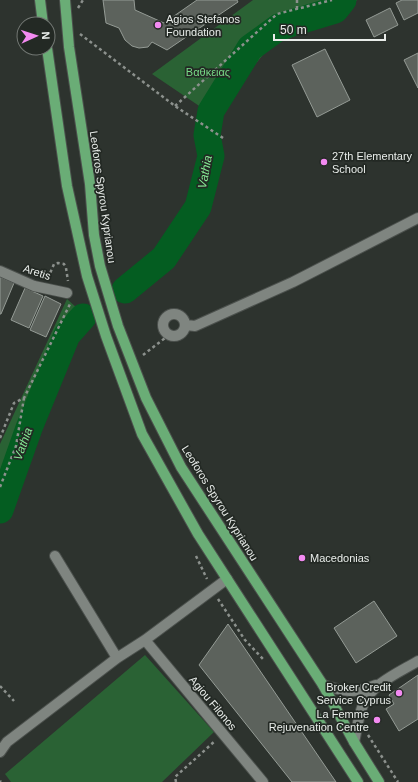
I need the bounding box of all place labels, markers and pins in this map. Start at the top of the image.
place label: Agios Stefanos Foundation [166,13,240,38]
marker: Agios Stefanos Foundation [153,20,163,30]
place label: 27th Elementary School [332,150,413,175]
marker: 27th Elementary School [319,157,329,167]
place label: Macedonias [310,552,370,564]
marker: Macedonias [297,553,307,563]
place label: Broker Credit Service Cyprus [316,681,391,706]
marker: Broker Credit Service Cyprus [394,688,404,698]
place label: La Femme Rejuvenation Centre [269,708,369,733]
marker: La Femme Rejuvenation Centre [372,715,382,725]

